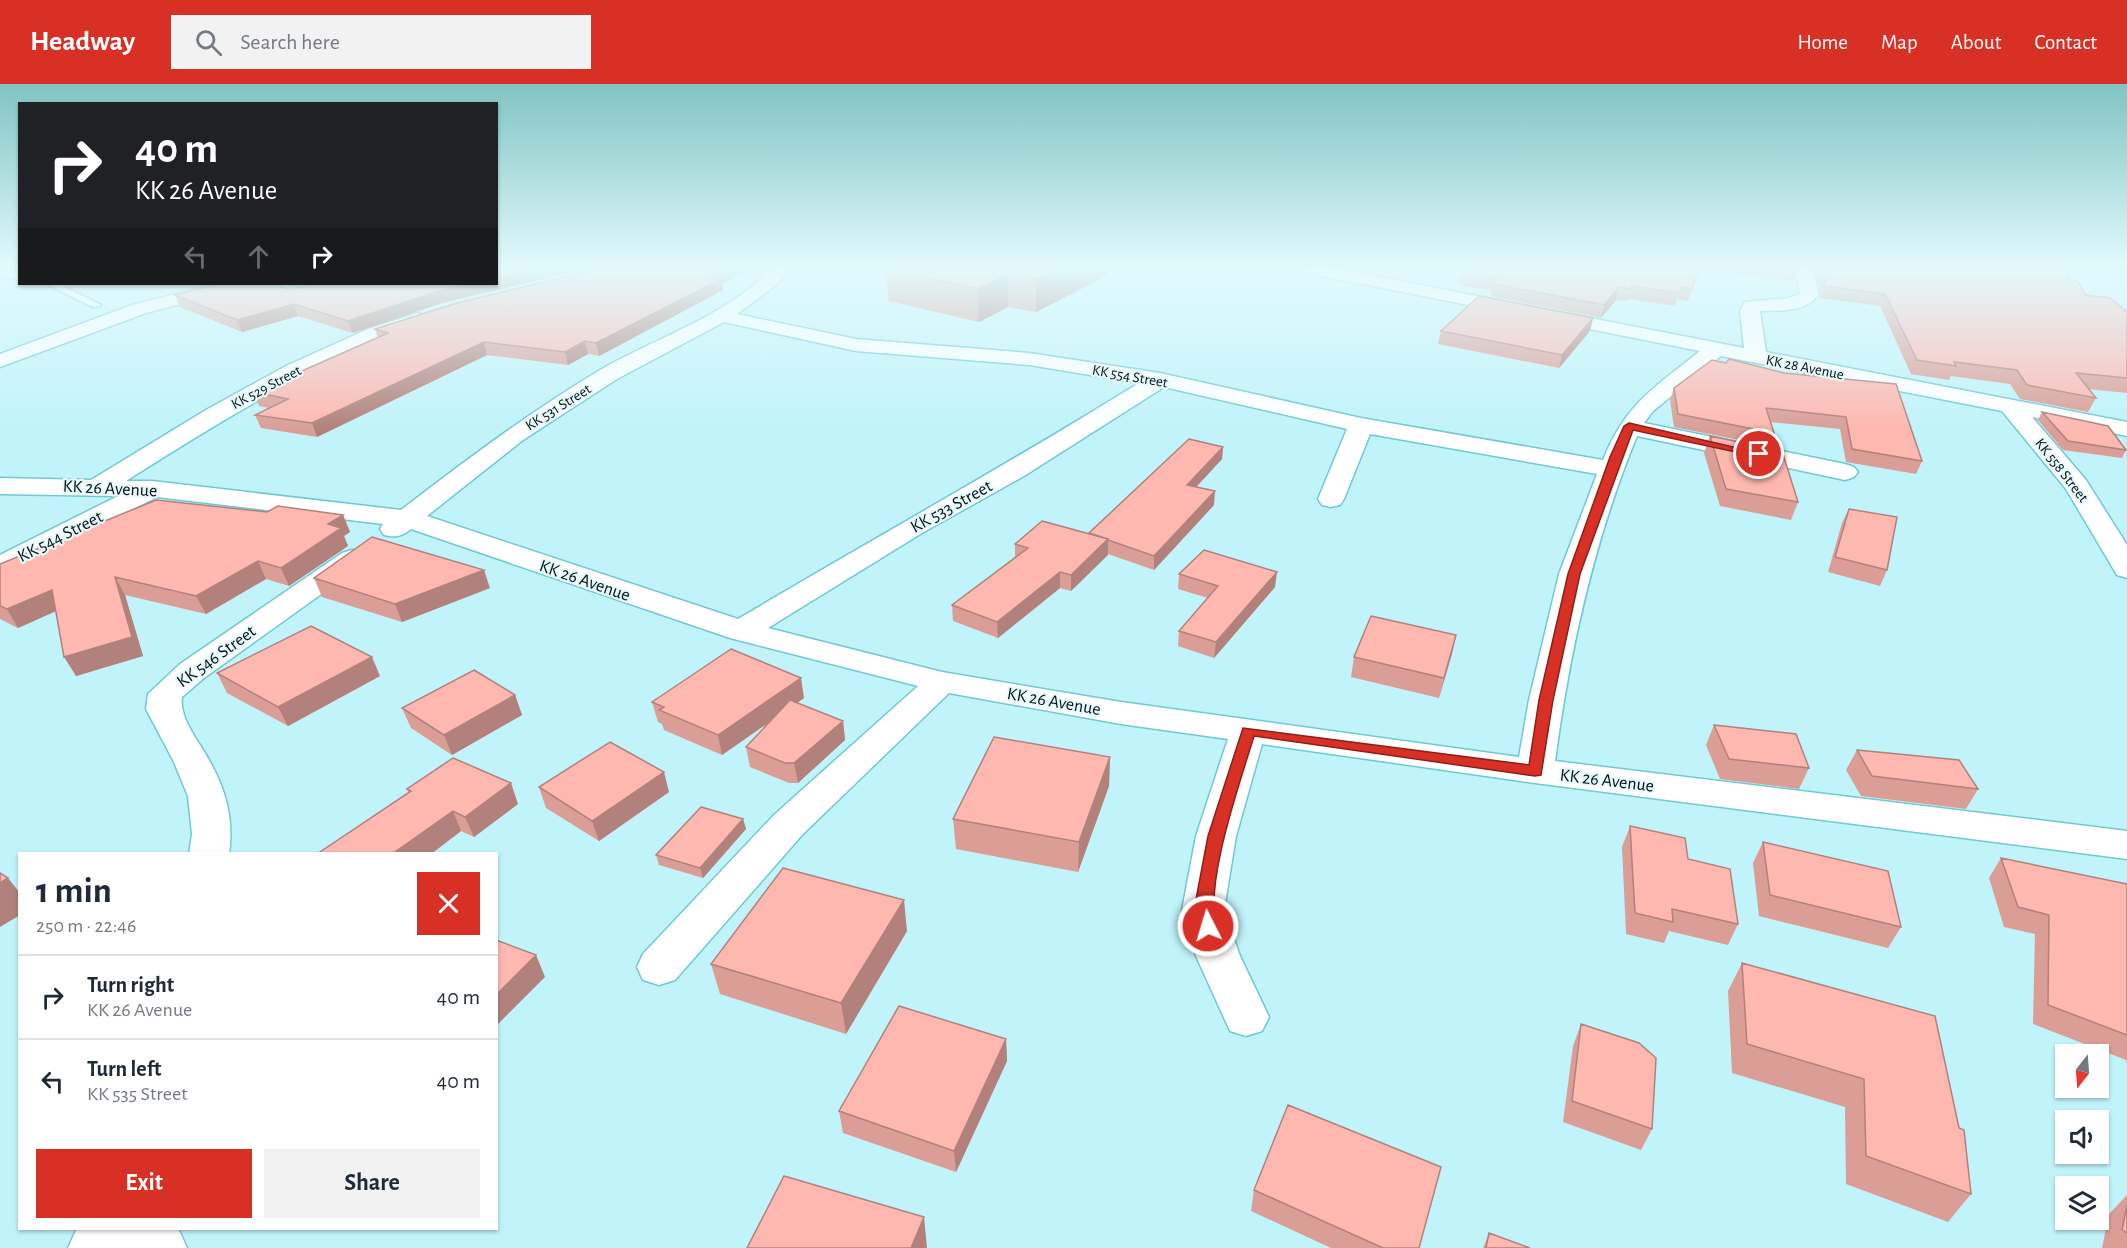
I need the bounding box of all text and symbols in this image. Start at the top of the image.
search box [171,15,591,69]
icon: search [192,26,225,59]
text: Headway [30,28,135,56]
text: Search here [240,31,340,53]
text: Home [1797,32,1848,53]
text: Map [1881,32,1918,53]
text: About [1951,32,2001,53]
text: Contact [2034,32,2097,53]
icon: right [36,126,114,204]
text: 40 m [135,128,218,170]
text: KK 26 Avenue [135,177,277,204]
icon: left [179,240,212,273]
icon: ahead [242,240,275,273]
icon: right [305,240,338,273]
street label: KK 28 Avenue [1765,353,1845,382]
street label: KK 554 Street [1091,362,1169,391]
street label: KK 529 Street [229,363,304,412]
street label: KK 531 Street [523,381,594,433]
pin [1733,428,1784,479]
street label: KK 558 Street [2032,436,2091,505]
icon: arrive [1742,437,1775,470]
street label: KK 533 Street [908,477,996,537]
street label: KK 26 Avenue [62,478,158,500]
street label: KK 544 Street [15,508,106,566]
street label: KK 26 Avenue [537,557,632,605]
street label: KK 546 Street [174,622,260,691]
street label: KK 26 Avenue [1006,685,1102,719]
street label: KK 26 Avenue [1559,766,1655,796]
button: close [417,872,480,935]
text: 1 min [36,873,112,909]
position arrow [1176,894,1240,958]
text: 250 m · 22:46 [36,916,136,936]
text: Turn right [87,974,174,996]
icon: right [36,981,69,1014]
text: 40 m [437,986,480,1008]
text: KK 26 Avenue [87,1000,192,1020]
north arrow [2055,1044,2109,1098]
map controls [2055,1044,2109,1230]
text: Turn left [87,1058,161,1080]
icon: left [36,1065,69,1098]
text: 40 m [437,1070,480,1092]
text: KK 535 Street [87,1084,188,1104]
button: sound [2055,1110,2109,1164]
button: Exit [36,1149,252,1218]
button: Share [264,1149,480,1218]
button: layers [2055,1176,2109,1230]

